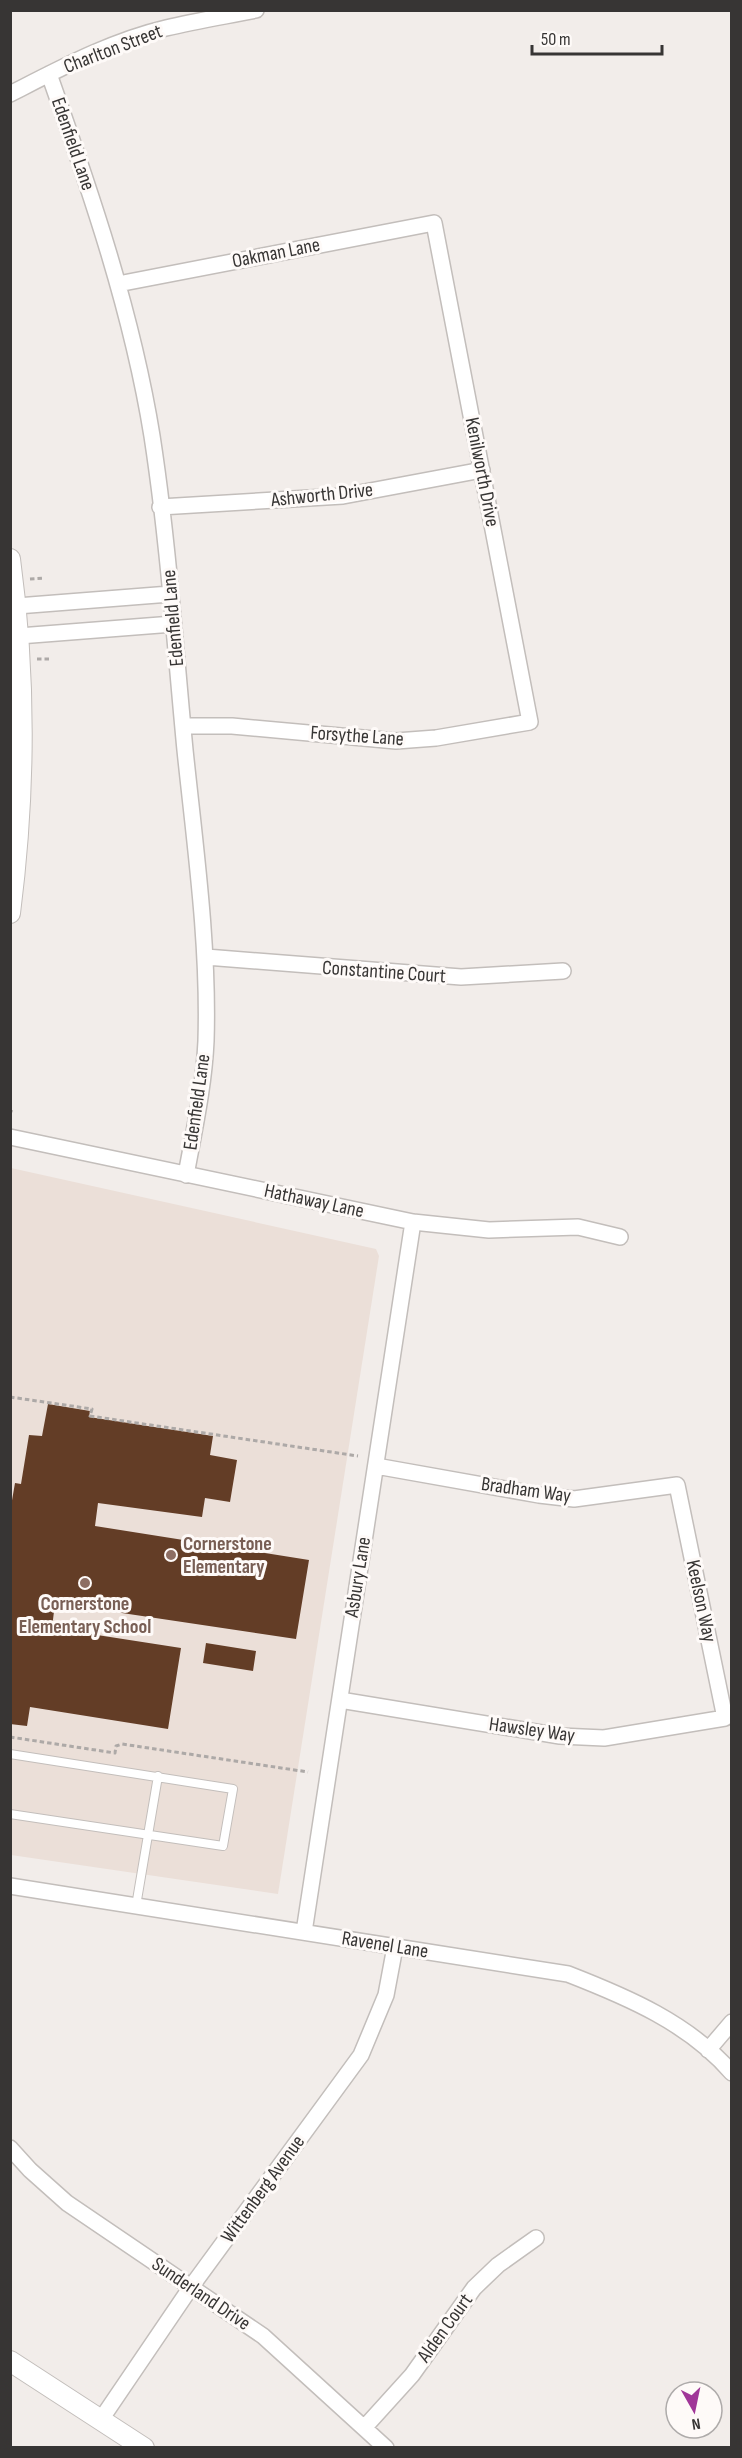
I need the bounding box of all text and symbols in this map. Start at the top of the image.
scale bar [532,18,662,56]
street label: Charlton Street [60,19,166,79]
text: 50 m [541,29,571,50]
street label: Edenfield Lane [46,94,100,194]
street label: Oakman Lane [230,233,322,273]
street label: Kenilworth Drive [460,415,504,529]
street label: Ashworth Drive [269,478,374,512]
street label: Edenfield Lane [157,569,189,667]
street label: Forsythe Lane [309,721,405,751]
street label: Constantine Court [321,956,447,988]
street label: Edenfield Lane [178,1052,216,1152]
street label: Hathaway Lane [262,1179,366,1223]
street label: Bradham Way [480,1472,573,1508]
place label: Cornerstone Elementary [183,1532,272,1579]
street label: Asbury Lane [340,1535,376,1620]
marker: Cornerstone Elementary [164,1548,178,1562]
street label: Keelson Way [681,1558,721,1645]
marker: Cornerstone Elementary School [78,1576,92,1590]
place label: Cornerstone Elementary School [19,1592,151,1639]
street label: Hawsley Way [488,1712,577,1748]
street label: Ravenel Lane [340,1926,430,1964]
street label: Wittenberg Avenue [216,2131,310,2247]
street label: Sunderland Drive [147,2252,255,2336]
street label: Alden Court [412,2289,478,2368]
north arrow [664,2380,724,2440]
text: N [690,2413,702,2433]

